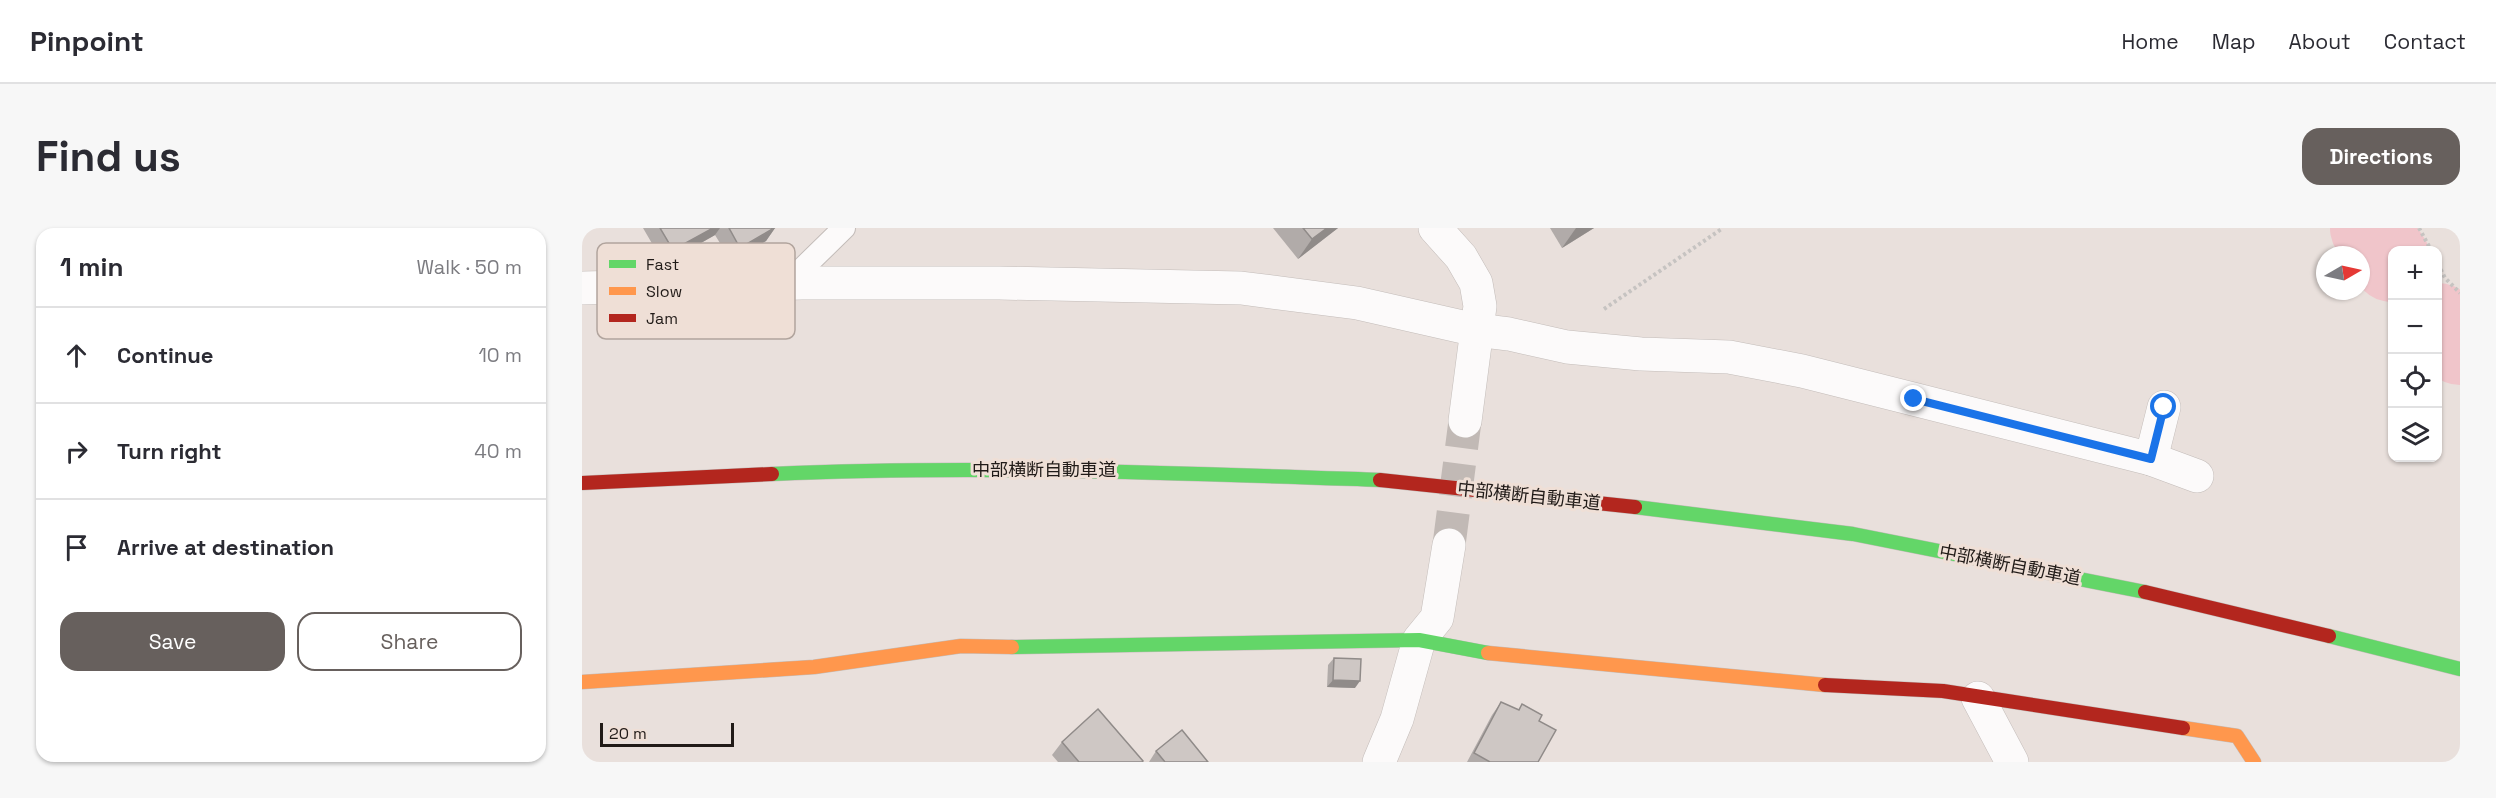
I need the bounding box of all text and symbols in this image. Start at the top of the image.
text: Pinpoint [30,23,144,59]
text: Home [2121,28,2179,55]
text: Map [2212,28,2256,55]
text: About [2289,28,2351,55]
text: Contact [2384,28,2466,55]
button: Directions [2302,128,2460,185]
text: Find us [36,130,181,183]
legend [597,243,795,339]
north arrow [2316,246,2370,300]
map controls [2388,246,2442,462]
button: + [2388,246,2442,300]
text: 1 min [60,250,124,284]
text: Walk · 50 m [416,254,522,280]
text: Fast [646,254,679,275]
text: Slow [646,281,682,302]
button: − [2388,300,2442,354]
text: Jam [646,308,678,329]
icon: ahead [60,339,93,372]
text: Continue [117,341,213,369]
text: 10 m [478,342,522,368]
button: locate [2388,354,2442,408]
route end [1900,385,1926,411]
route start [2150,393,2176,419]
button: layers [2388,408,2442,462]
icon: right [60,435,93,468]
text: Turn right [117,437,222,465]
text: 40 m [474,438,522,464]
street label: 中部横断自動車道 [972,458,1116,481]
street label: 中部横断自動車道 [1456,477,1602,514]
icon: arrive [60,531,93,564]
text: Arrive at destination [117,533,334,561]
street label: 中部横断自動車道 [1937,539,2083,590]
button: Save [60,612,285,671]
button: Share [297,612,522,671]
scale bar [600,720,734,748]
text: 20 m [609,723,647,744]

